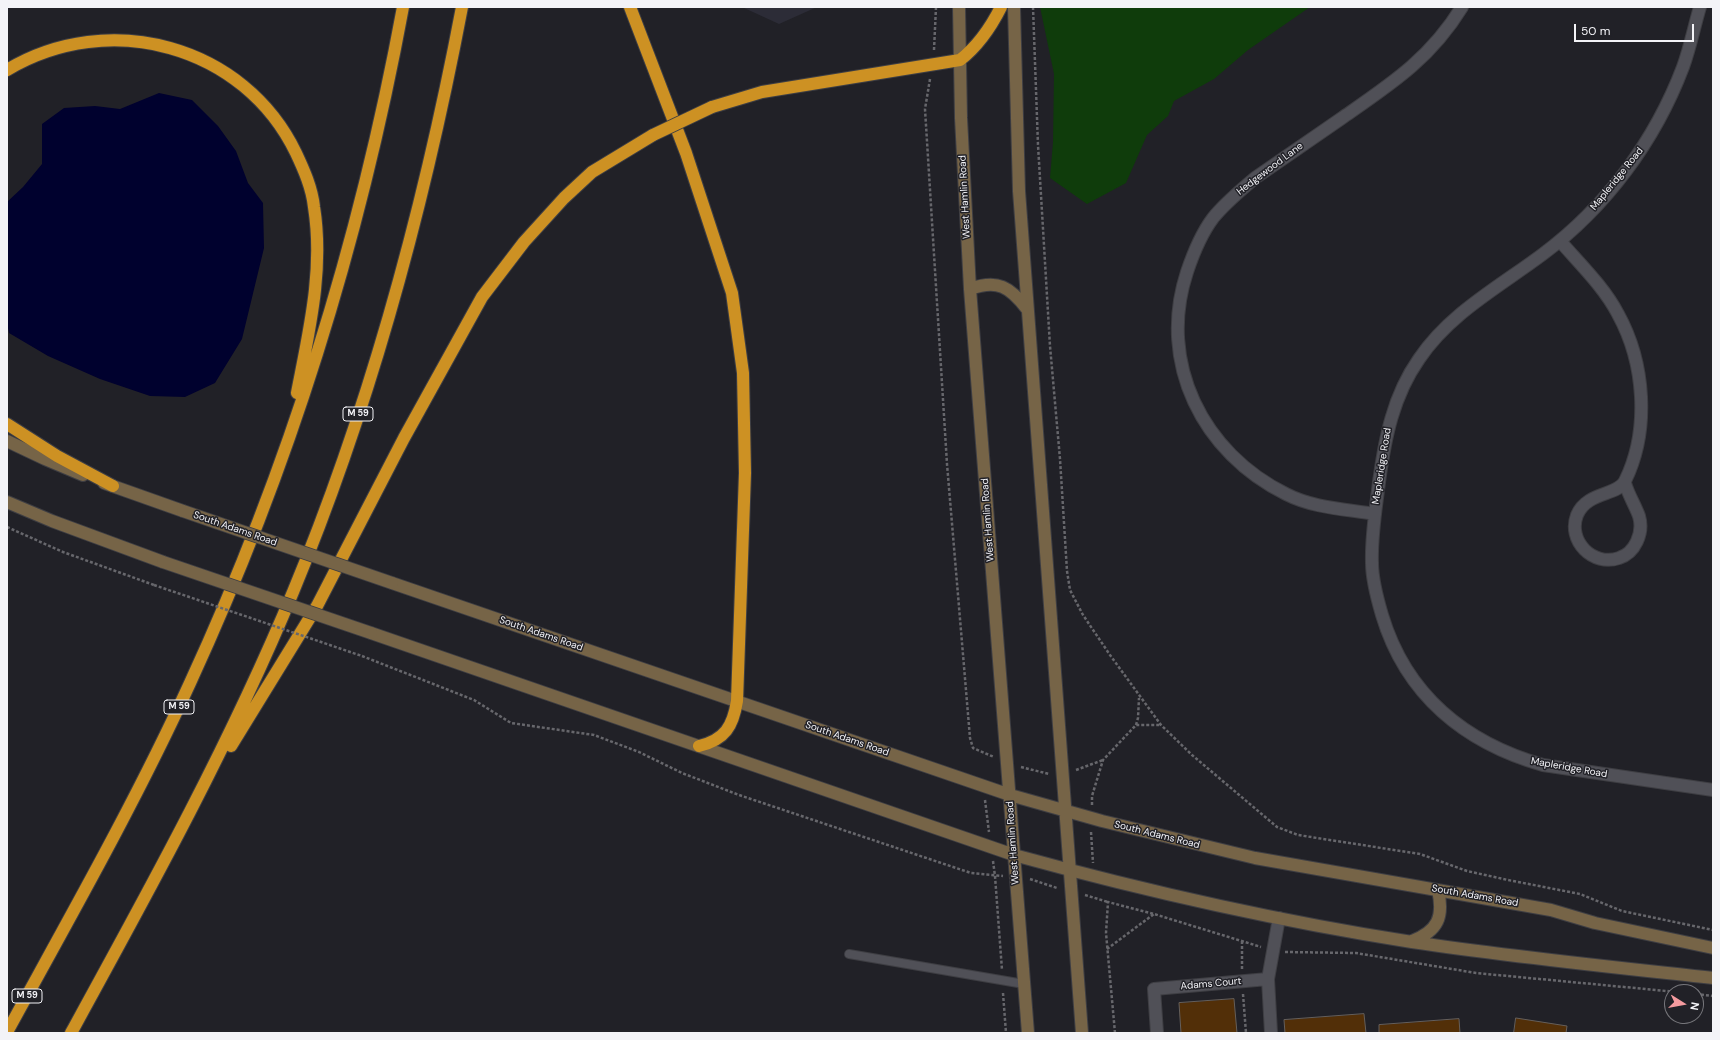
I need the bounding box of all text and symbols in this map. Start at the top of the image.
scale bar [1576,16,1696,42]
text: 50 m [1581,23,1610,39]
street label: Hedgewood Lane [1234,140,1306,198]
street label: Mapleridge Road [1588,145,1646,213]
street label: West Hamlin Road [957,155,973,239]
road number: M 59 [343,407,373,421]
street label: Mapleridge Road [1370,427,1394,505]
street label: West Hamlin Road [979,478,997,562]
street label: South Adams Road [192,509,278,549]
street label: South Adams Road [498,614,584,654]
road number: M 59 [164,700,194,714]
street label: South Adams Road [804,719,890,759]
street label: Mapleridge Road [1530,755,1608,781]
street label: West Hamlin Road [1004,801,1022,885]
street label: South Adams Road [1113,819,1201,851]
street label: South Adams Road [1431,882,1519,910]
street label: Adams Court [1180,975,1242,993]
north arrow [1664,984,1704,1024]
road number: M 59 [12,989,42,1003]
text: N [1687,1001,1702,1011]

